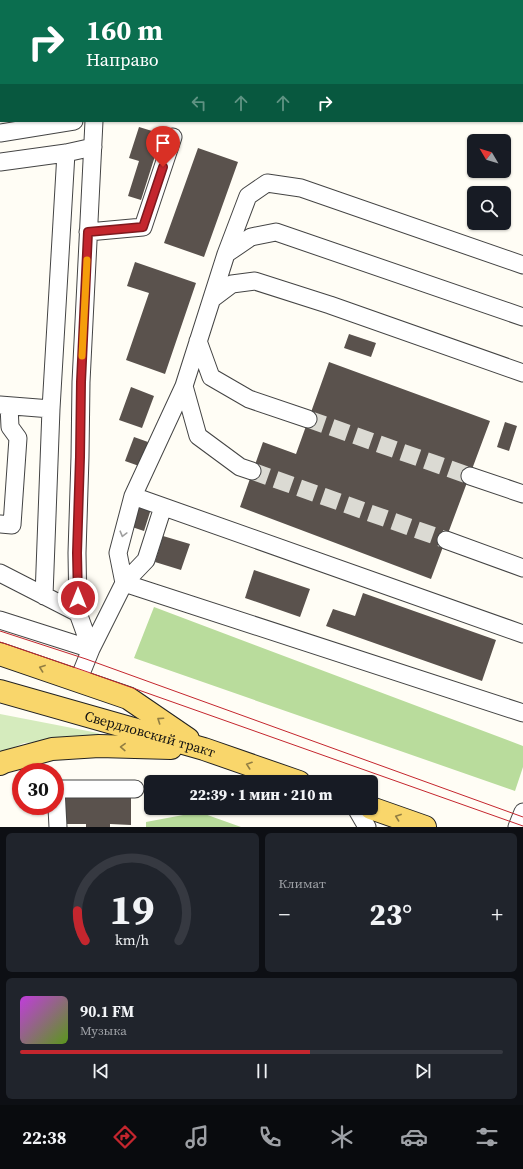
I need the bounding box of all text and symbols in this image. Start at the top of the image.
text: 160 m [86,11,163,49]
icon: right [20,16,72,68]
text: Направо [86,47,159,72]
icon: left [188,92,210,114]
icon: ahead [230,92,252,114]
icon: ahead [272,92,294,114]
icon: right [314,92,336,114]
pin [146,126,180,167]
icon: arrive [152,132,174,154]
north arrow [467,134,511,178]
map controls [467,134,511,230]
button: search [467,186,511,230]
one-way arrow [119,530,128,537]
position arrow [57,577,99,619]
one-way arrow [39,664,46,673]
street label: Свердловский тракт [82,706,219,762]
one-way arrow [157,717,164,725]
one-way arrow [120,743,126,751]
one-way arrow [246,761,253,769]
speed limit sign: 30 [12,763,64,815]
text: 22:39 · 1 мин · 210 m [190,784,332,805]
one-way arrow [395,814,402,822]
text: Климат [279,875,326,892]
text: 19 [110,880,155,937]
text: 23° [369,894,412,935]
text: − [279,899,290,929]
text: + [491,899,503,929]
text: km/h [115,929,150,949]
text: 90.1 FM [80,1001,134,1022]
text: Музыка [80,1022,127,1039]
icon: previous [90,1060,112,1082]
icon: pause [251,1060,273,1082]
icon: next [412,1060,434,1082]
icon: directions [111,1123,139,1151]
icon: music [183,1123,211,1151]
icon: phone [256,1123,284,1151]
icon: climate [328,1123,356,1151]
icon: car [400,1123,428,1151]
icon: filters [473,1123,501,1151]
text: 22:38 [22,1125,67,1150]

